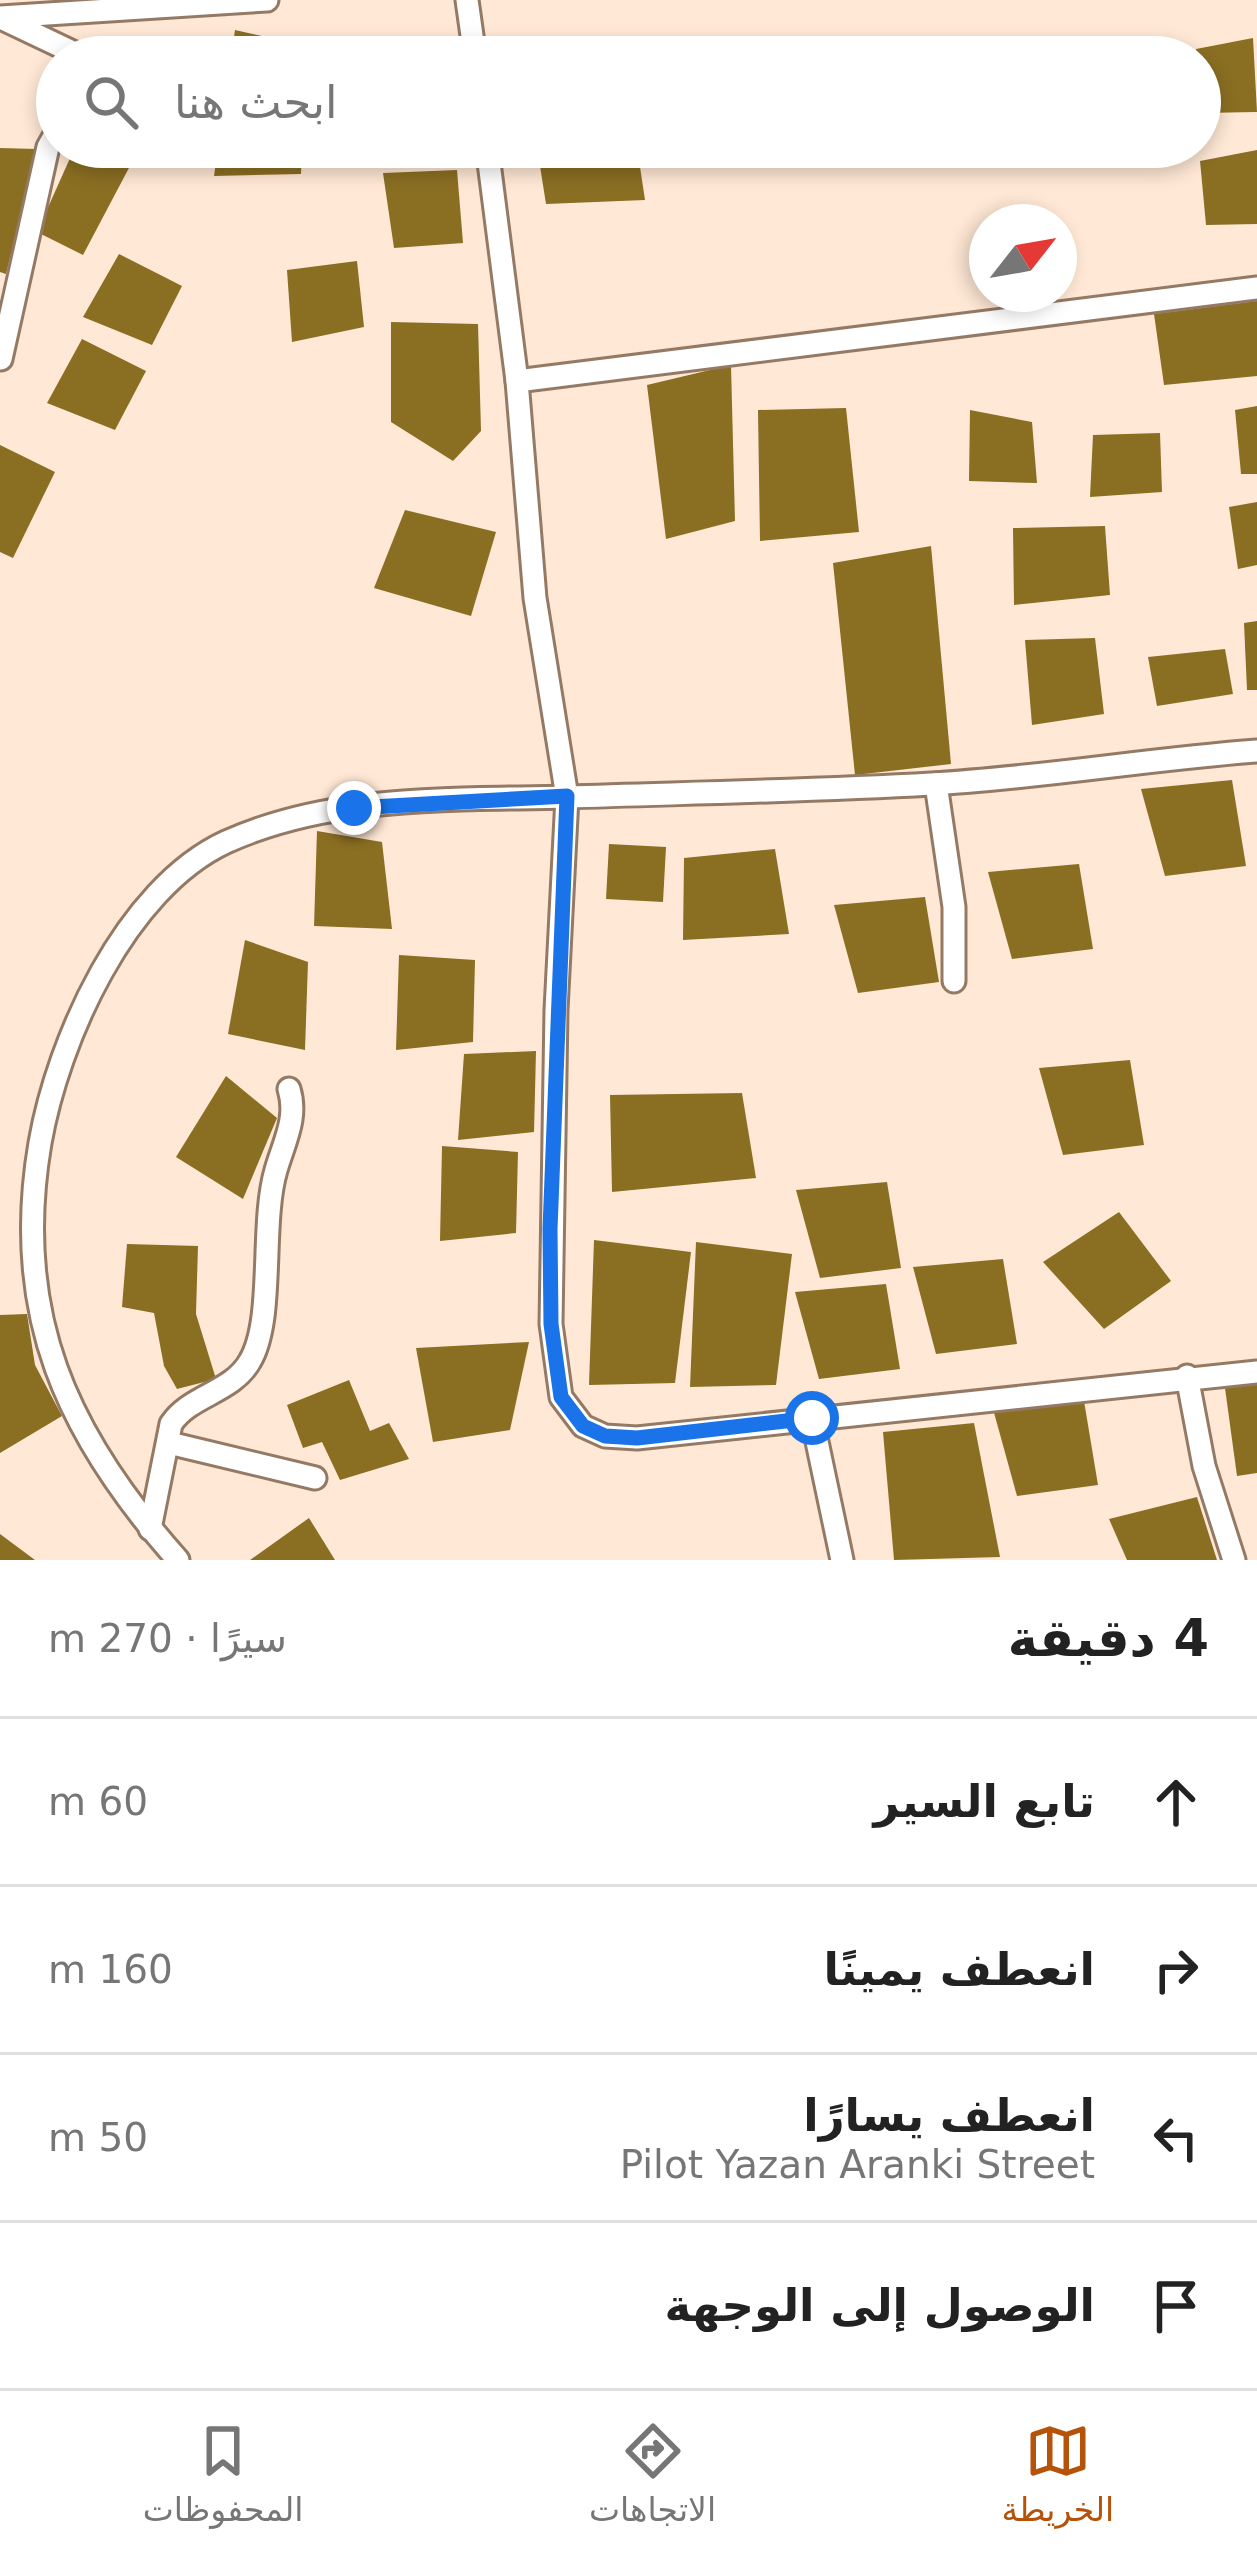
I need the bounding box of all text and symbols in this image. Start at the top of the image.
search box [36,36,1221,168]
icon: search [78,69,144,135]
text: ابحث هنا [174,76,338,129]
north arrow [969,204,1077,312]
route end [327,781,381,835]
route start [785,1391,839,1445]
text: 4 دقيقة [1008,1609,1209,1668]
text: سيرًا · 270 m [48,1616,287,1661]
icon: ahead [1143,1769,1209,1835]
text: تابع السير [873,1775,1095,1828]
text: 60 m [48,1779,148,1824]
icon: right [1143,1937,1209,2003]
text: انعطف يمينًا [823,1943,1095,1996]
text: 160 m [48,1947,173,1992]
text: انعطف يسارًا [803,2089,1095,2142]
icon: left [1143,2105,1209,2171]
text: 50 m [48,2115,148,2160]
text: Pilot Yazan Aranki Street [620,2142,1095,2187]
icon: arrive [1143,2273,1209,2339]
text: الوصول إلى الوجهة [665,2279,1095,2332]
tab: المحفوظات [143,2418,304,2529]
tab: الاتجاهات [589,2418,716,2529]
tab: الخريطة [1002,2418,1114,2529]

